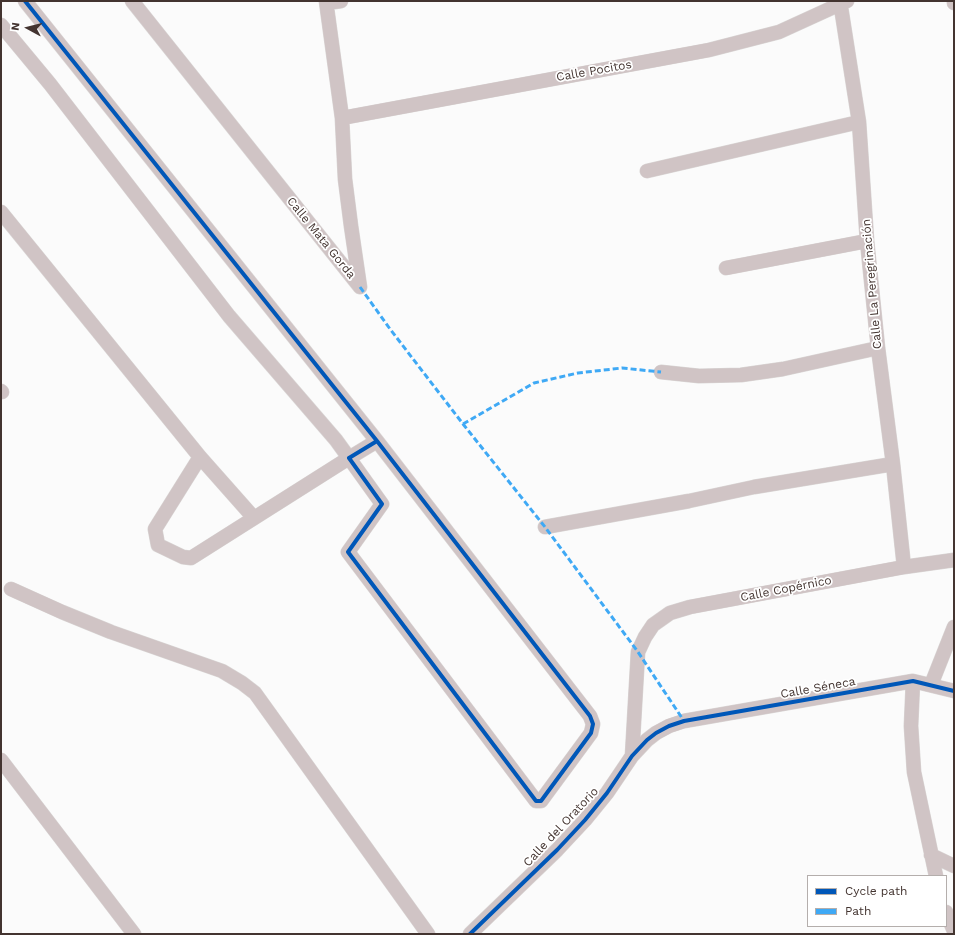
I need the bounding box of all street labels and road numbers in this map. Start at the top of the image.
street label: Calle Pocitos [555,57,633,85]
street label: Calle Mata Gorda [284,194,358,282]
street label: Calle La Peregrinación [859,218,885,350]
street label: Calle Copérnico [739,573,833,605]
street label: Calle Séneca [779,674,857,702]
street label: Calle del Oratorio [521,784,601,870]

